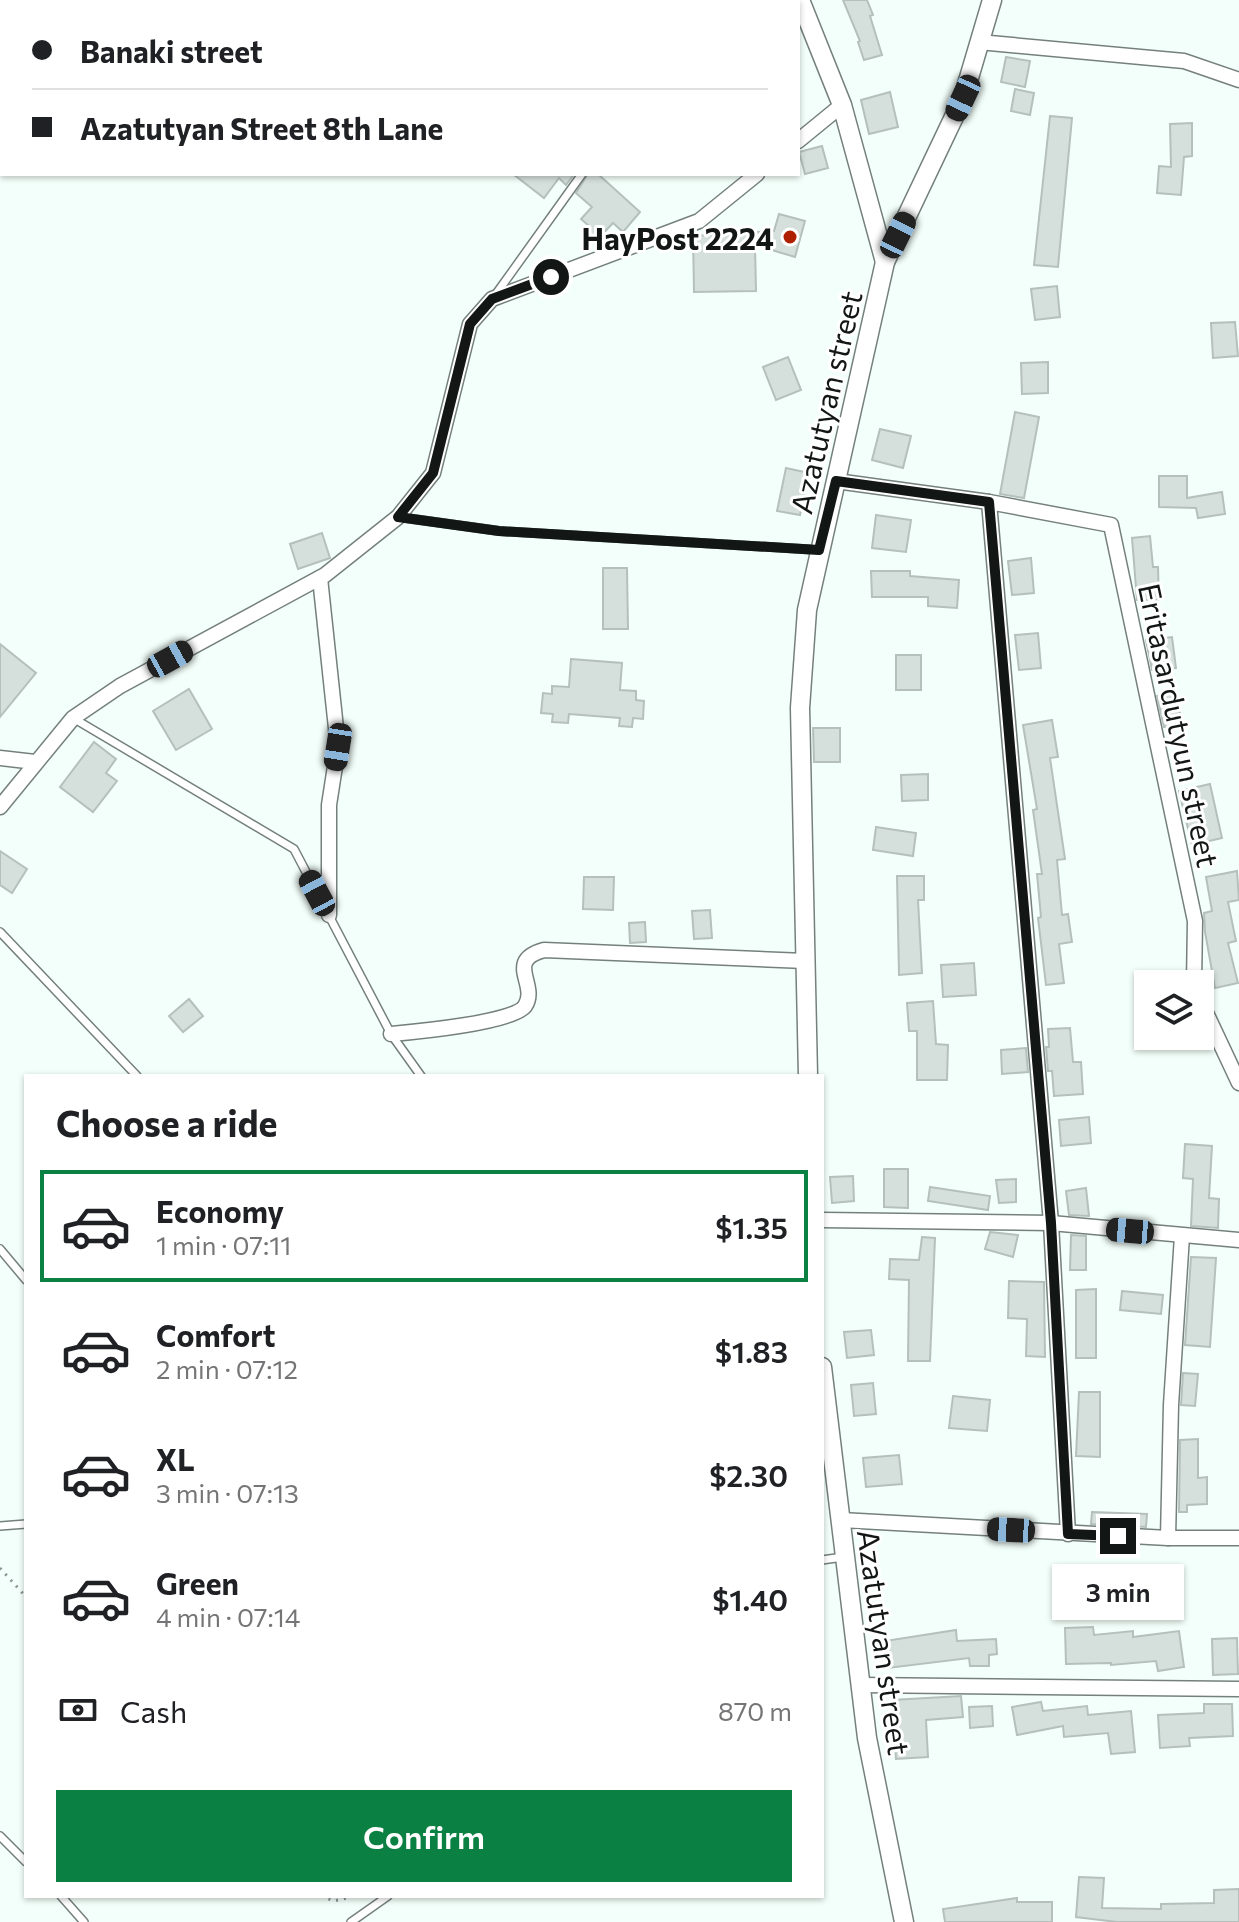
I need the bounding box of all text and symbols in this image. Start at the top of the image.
text: Banaki street [80,32,263,69]
car [942,71,984,125]
text: Azatutyan Street 8th Lane [80,109,443,146]
car [877,208,919,262]
place label: HayPost 2224 [582,219,774,256]
marker: HayPost 2224 [781,228,799,246]
route start [533,259,569,295]
street label: Azatutyan street [781,287,869,517]
street label: Eritasardutyun street [1132,580,1228,870]
car [143,637,197,681]
car [322,721,354,773]
car [295,866,339,920]
map controls [1134,970,1214,1050]
button: layers [1134,970,1214,1050]
text: Choose a ride [56,1100,277,1144]
icon: car [60,1190,132,1262]
text: Economy [156,1192,284,1229]
text: $1.35 [715,1208,788,1245]
car [1105,1217,1155,1245]
text: 1 min · 07:11 [156,1229,291,1260]
icon: car [60,1314,132,1386]
text: Comfort [156,1316,275,1353]
text: $1.83 [715,1332,788,1369]
text: 2 min · 07:12 [156,1353,298,1384]
icon: car [60,1438,132,1510]
text: XL [156,1440,195,1477]
text: $2.30 [709,1456,788,1493]
text: 3 min · 07:13 [156,1477,299,1508]
car [986,1517,1036,1543]
route end [1100,1518,1136,1554]
street label: Azatutyan street [851,1527,919,1757]
icon: car [60,1562,132,1634]
text: Green [156,1564,239,1601]
callout: 3 min [1052,1564,1184,1620]
text: 3 min [1086,1576,1150,1607]
text: $1.40 [712,1580,788,1617]
text: 4 min · 07:14 [156,1601,300,1632]
icon: cash [56,1688,100,1732]
text: Cash [120,1692,187,1729]
text: 870 m [718,1695,792,1726]
button: Confirm [56,1790,792,1882]

